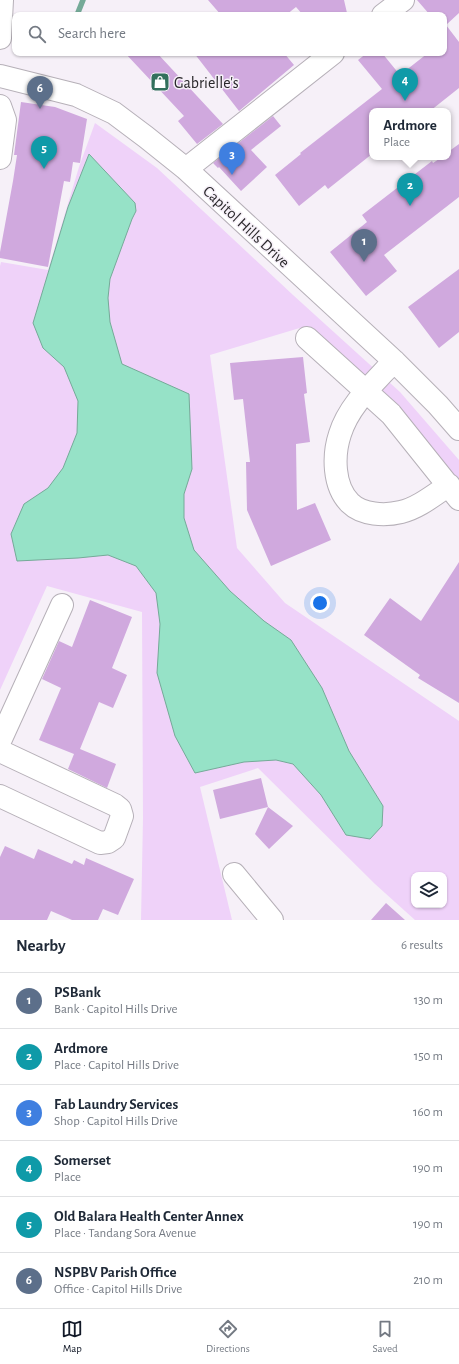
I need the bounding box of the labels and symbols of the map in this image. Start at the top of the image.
pin: 4 [392,68,418,101]
shop icon: Gabrielle's [149,71,171,93]
place label: Gabrielle's [174,75,239,91]
pin: 6 [27,76,53,109]
pin: 5 [31,136,57,169]
pin: 3 [219,142,245,175]
pin: 2 [397,173,423,206]
street label: Capitol Hills Drive [200,183,293,271]
pin: 1 [351,229,377,262]
your location [310,593,330,613]

